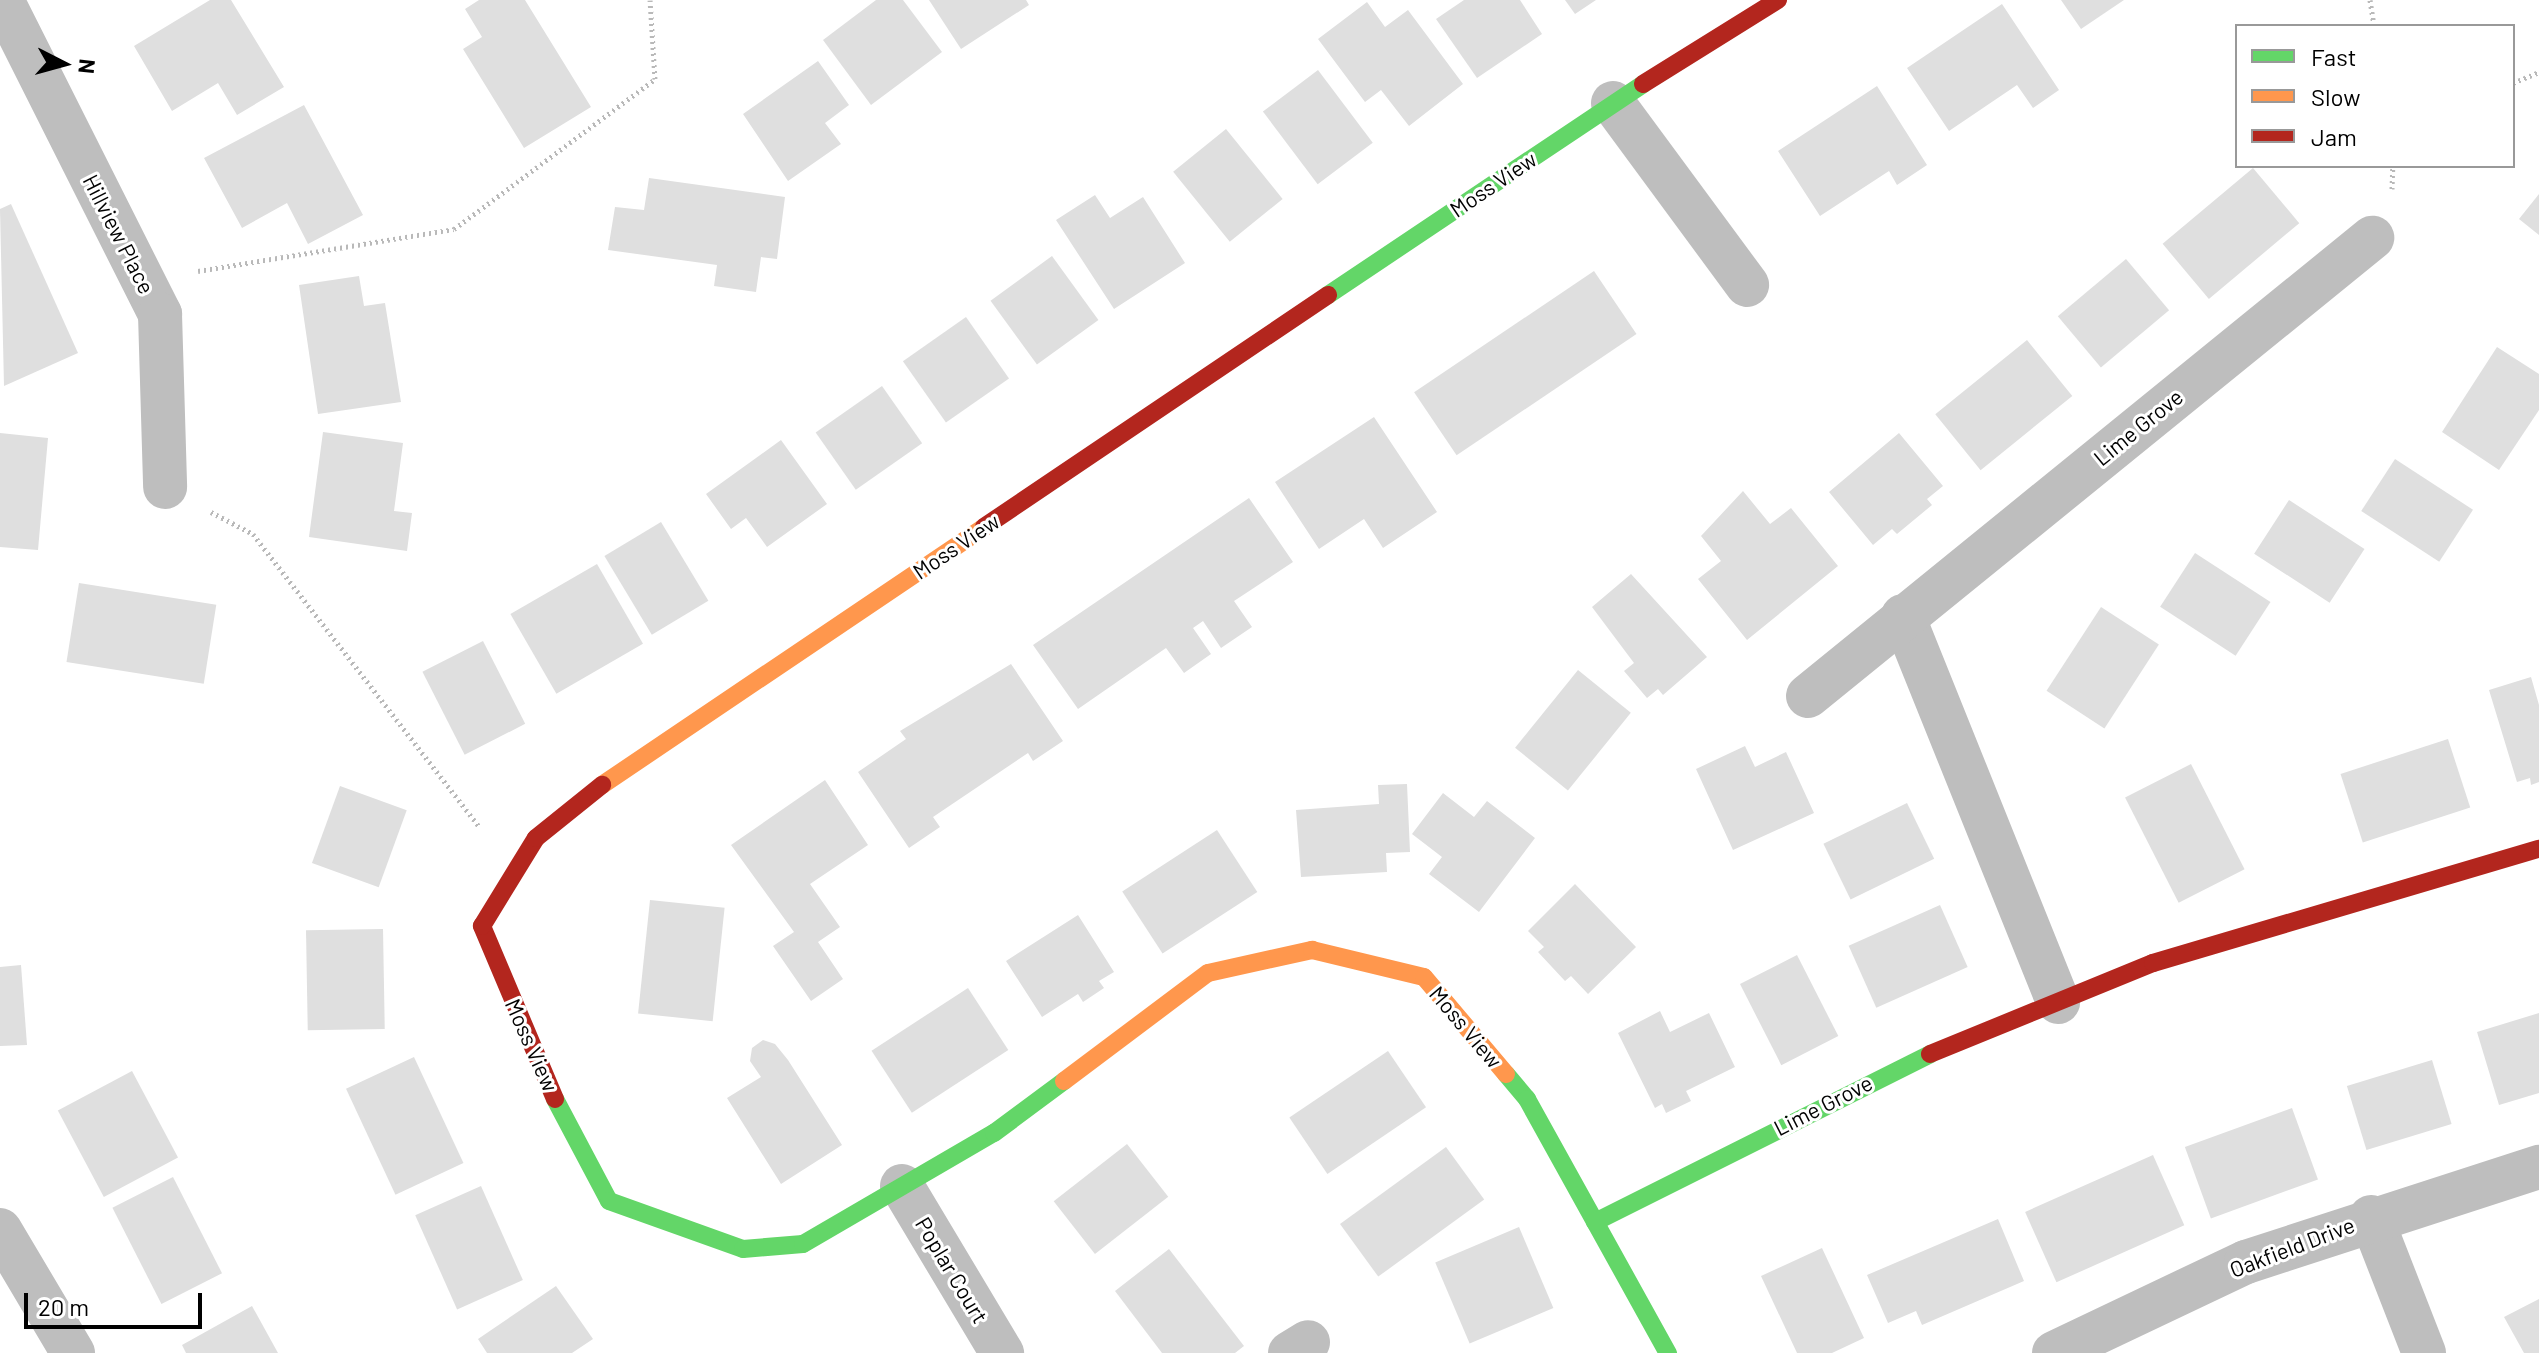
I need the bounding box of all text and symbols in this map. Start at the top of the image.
north arrow [24,24,104,104]
legend [2235,24,2515,168]
text: Fast [2311,42,2356,71]
text: N [74,58,102,75]
text: Slow [2311,82,2360,111]
text: Jam [2311,122,2357,151]
street label: Moss View [1445,145,1541,223]
street label: Hillview Place [78,170,160,298]
street label: Lime Grove [2088,383,2188,471]
street label: Moss View [908,507,1004,585]
street label: Moss View [1424,981,1508,1073]
street label: Moss View [500,994,564,1096]
street label: Lime Grove [1769,1069,1877,1141]
street label: Oakfield Drive [2226,1211,2358,1283]
street label: Poplar Court [910,1212,994,1328]
scale bar [28,1277,206,1327]
text: 20 m [38,1292,89,1321]

